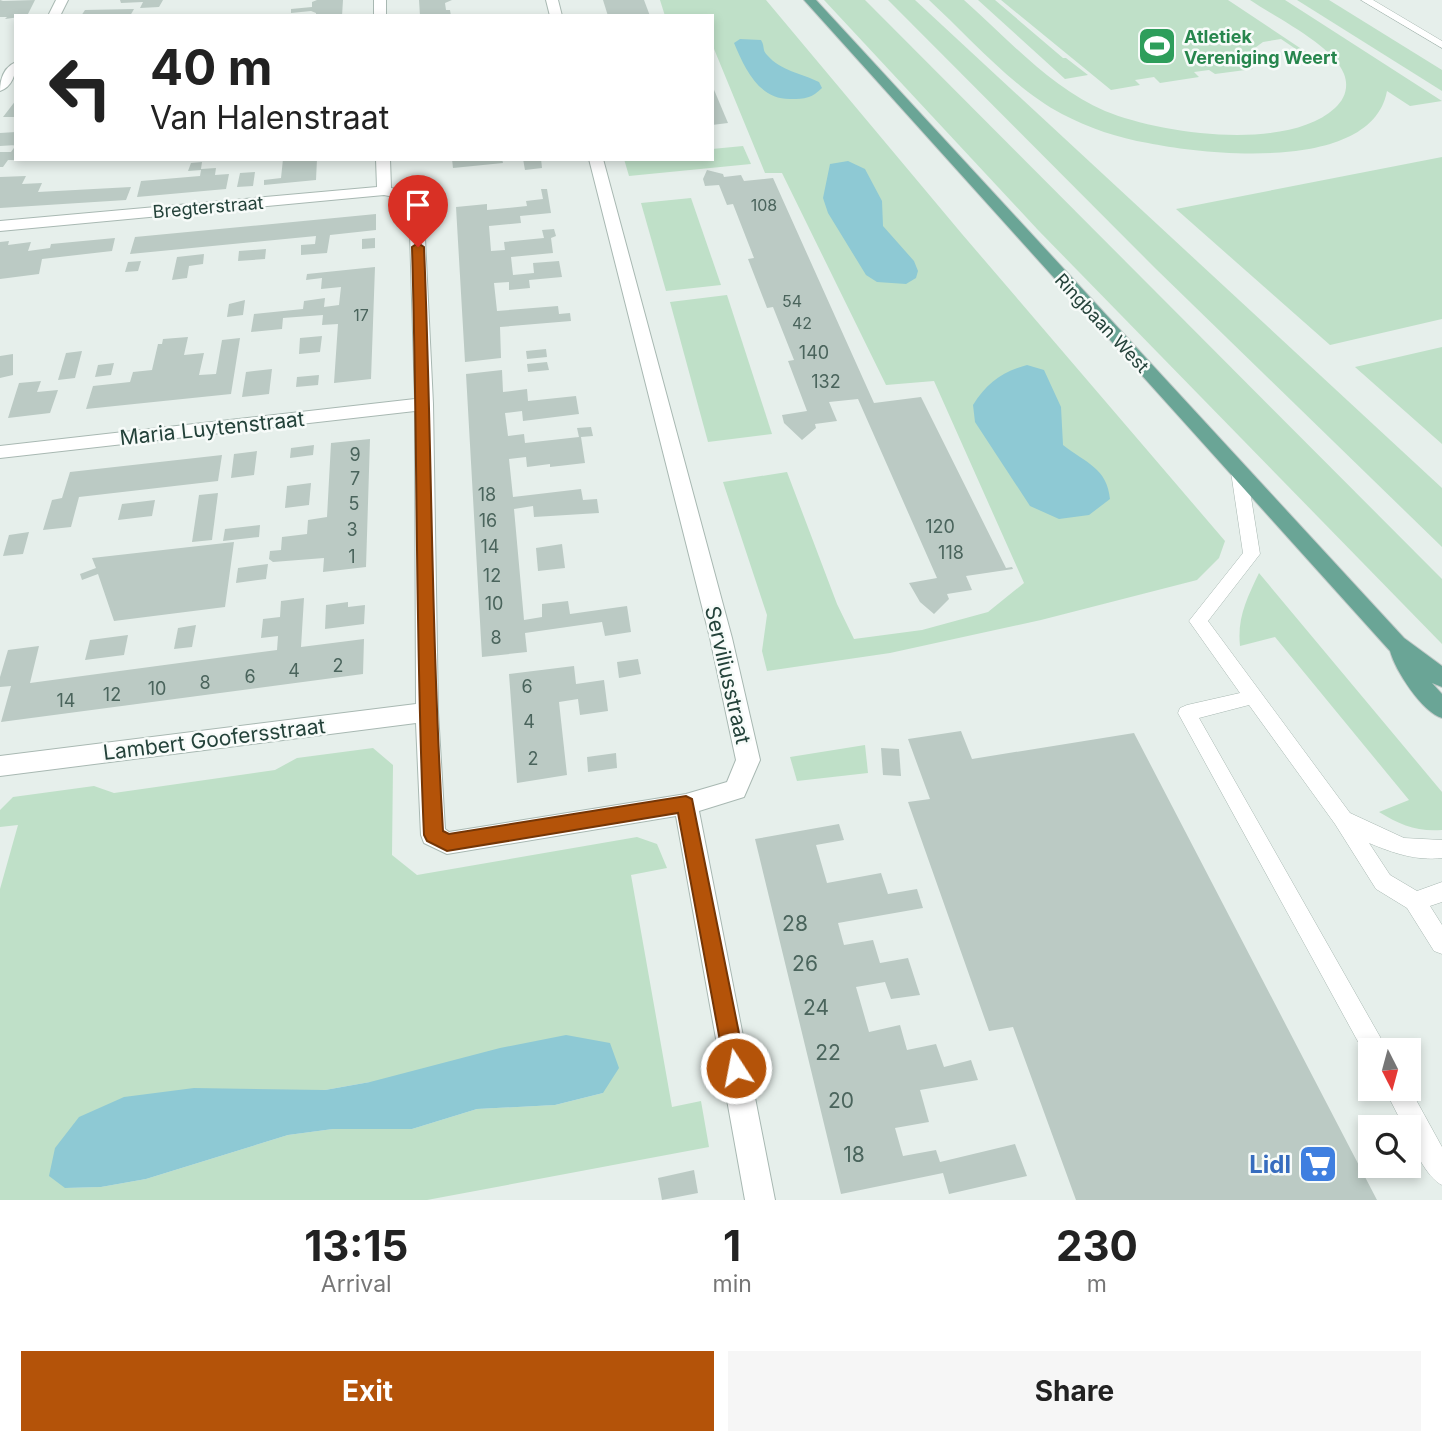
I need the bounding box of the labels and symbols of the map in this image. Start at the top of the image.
sports icon: Atletiek Vereniging Weert [1136,25,1178,67]
place label: Atletiek Vereniging Weert [1184,26,1338,68]
pin [388,175,448,247]
street label: Bregterstraat [152,192,264,222]
house number: 108 [751,195,777,215]
street label: Ringbaan West [1051,269,1153,377]
house number: 54 [782,291,802,311]
house number: 17 [353,305,369,325]
house number: 42 [792,313,812,333]
house number: 140 [799,342,829,363]
house number: 132 [811,371,841,392]
street label: Maria Luytenstraat [118,406,306,450]
house number: 9 [349,444,361,465]
house number: 7 [350,468,360,489]
house number: 18 [478,484,496,505]
house number: 5 [349,493,359,514]
house number: 16 [479,510,497,531]
house number: 120 [925,516,955,537]
house number: 3 [346,519,358,540]
house number: 14 [481,536,499,557]
house number: 118 [938,542,964,563]
house number: 1 [348,546,356,567]
house number: 12 [483,565,501,586]
house number: 10 [485,593,503,614]
street label: Serviliusstraat [700,604,756,747]
house number: 8 [490,627,502,648]
house number: 2 [333,655,343,676]
house number: 4 [288,660,300,681]
house number: 6 [244,666,256,687]
house number: 8 [199,672,211,693]
house number: 6 [521,676,533,697]
house number: 10 [148,678,166,699]
house number: 12 [103,684,121,705]
house number: 14 [57,690,75,711]
house number: 4 [523,711,535,732]
street label: Lambert Goofersstraat [101,713,327,765]
house number: 2 [528,748,538,769]
house number: 28 [782,911,808,936]
house number: 26 [792,951,818,976]
house number: 24 [803,995,829,1020]
position arrow [699,1031,773,1105]
north arrow [1358,1038,1421,1101]
house number: 22 [815,1040,841,1065]
house number: 20 [828,1088,854,1113]
house number: 18 [843,1142,865,1167]
supermarket icon: Lidl [1297,1143,1339,1185]
place label: Lidl [1249,1150,1291,1179]

